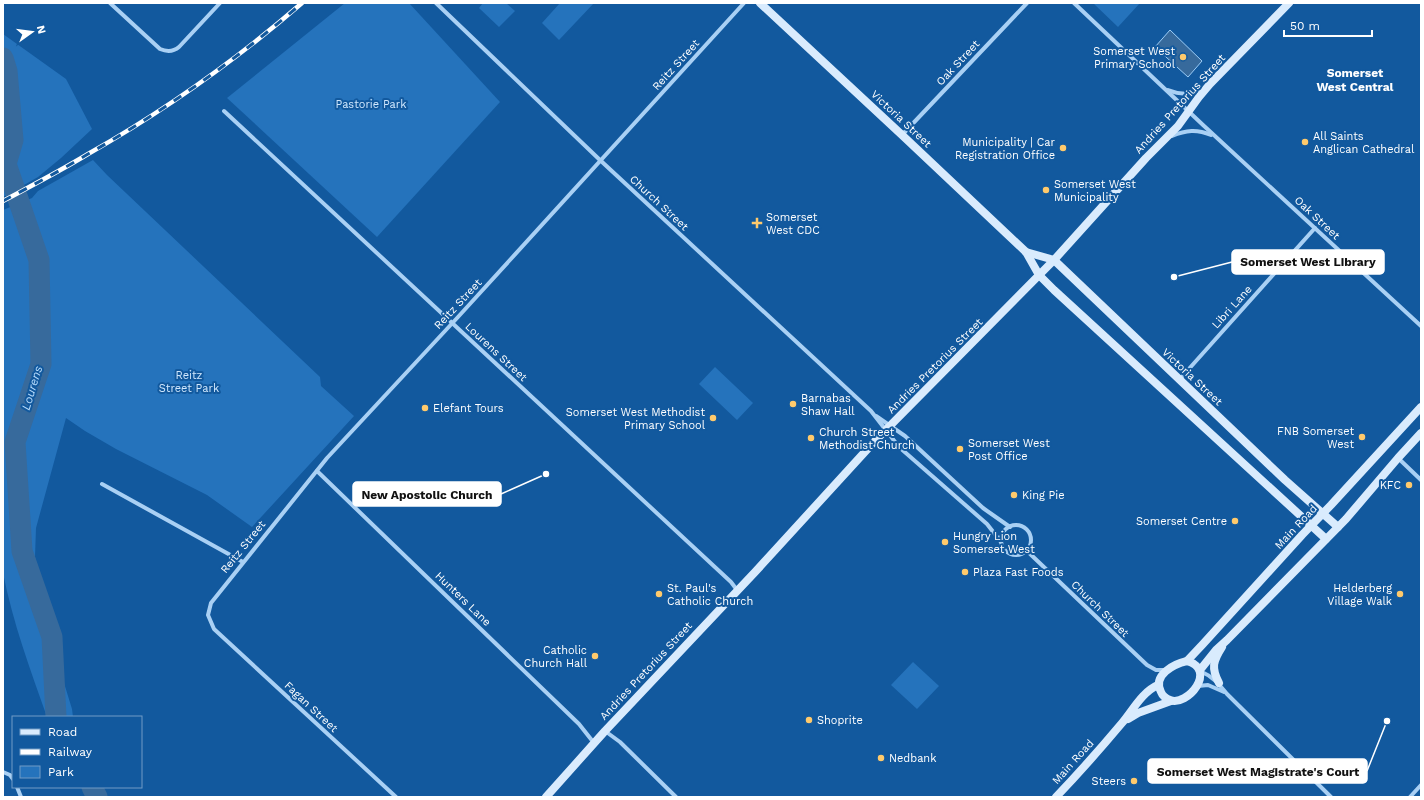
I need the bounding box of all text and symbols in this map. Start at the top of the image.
north arrow [12,12,52,52]
scale bar [1284,12,1372,38]
text: 50 m [1290,19,1320,33]
text: N [34,24,49,35]
street label: Reitz Street [650,37,702,93]
street label: Oak Street [934,37,983,88]
place label: Somerset West Primary School [1093,45,1176,71]
street label: Andries Pretorius Street [1132,51,1228,156]
marker: Somerset West Primary School [1178,52,1188,62]
district label: Somerset West Central [1316,66,1394,94]
street label: Victoria Street [868,88,934,151]
park label: Pastorie Park [335,98,407,111]
place label: All Saints Anglican Cathedral [1313,130,1415,156]
place label: Municipality | Car Registration Office [955,136,1056,162]
marker: All Saints Anglican Cathedral [1300,137,1310,147]
marker: Municipality | Car Registration Office [1058,143,1068,153]
street label: Church Street [627,173,691,234]
place label: Somerset West Municipality [1054,178,1136,204]
marker: Somerset West Municipality [1041,185,1051,195]
street label: Oak Street [1292,194,1343,243]
place label: Somerset West CDC [766,211,820,237]
marker: Somerset West CDC [751,217,763,229]
callout: Somerset West Library [1232,250,1384,274]
text: Somerset West Library [1240,255,1376,269]
street label: Reitz Street [432,276,485,332]
street label: Libri Lane [1209,283,1255,331]
street label: Andries Pretorius Street [885,315,986,416]
street label: Lourens Street [462,320,530,384]
street label: Victoria Street [1159,346,1225,409]
water label: Lourens [19,364,45,412]
park label: Reitz Street Park [159,369,219,395]
place label: Barnabas Shaw Hall [801,392,855,418]
marker: Barnabas Shaw Hall [788,399,798,409]
place label: Elefant Tours [433,402,504,415]
marker: Elefant Tours [420,403,430,413]
place label: Somerset West Methodist Primary School [566,406,706,432]
marker: Somerset West Methodist Primary School [708,413,718,423]
place label: FNB Somerset West [1277,425,1354,451]
place label: Church Street Methodist Church [819,426,915,452]
marker: FNB Somerset West [1357,432,1367,442]
marker: Church Street Methodist Church [806,433,816,443]
place label: Somerset West Post Office [968,437,1050,463]
marker: Somerset West Post Office [955,444,965,454]
place label: KFC [1380,479,1401,492]
marker: KFC [1404,480,1414,490]
callout: New Apostolic Church [353,482,501,506]
text: New Apostolic Church [361,488,493,502]
place label: King Pie [1022,489,1065,502]
marker: King Pie [1009,490,1019,500]
street label: Main Road [1272,502,1320,552]
place label: Somerset Centre [1136,515,1227,528]
marker: Somerset Centre [1230,516,1240,526]
street label: Reitz Street [218,518,268,576]
place label: Hungry Lion Somerset West [953,530,1035,556]
marker: Hungry Lion Somerset West [940,537,950,547]
place label: Plaza Fast Foods [973,566,1064,579]
marker: Plaza Fast Foods [960,567,970,577]
street label: Hunters Lane [433,569,493,629]
street label: Church Street [1068,578,1132,640]
place label: St. Paul's Catholic Church [667,582,753,608]
place label: Helderberg Village Walk [1327,582,1392,608]
marker: St. Paul's Catholic Church [654,589,664,599]
marker: Helderberg Village Walk [1395,589,1405,599]
street label: Andries Pretorius Street [597,619,695,723]
place label: Catholic Church Hall [524,644,588,670]
marker: Catholic Church Hall [590,651,600,661]
street label: Fagan Street [282,679,341,735]
place label: Shoprite [817,714,863,727]
marker: Shoprite [804,715,814,725]
legend [12,716,142,788]
text: Road [48,725,77,739]
street label: Main Road [1049,737,1097,787]
text: Railway [48,745,93,759]
place label: Nedbank [889,752,936,765]
marker: Nedbank [876,753,886,763]
callout: Somerset West Magistrate's Court [1148,759,1367,783]
text: Park [48,765,74,779]
text: Somerset West Magistrate's Court [1157,765,1360,779]
place label: Steers [1092,775,1126,788]
marker: Steers [1129,776,1139,786]

